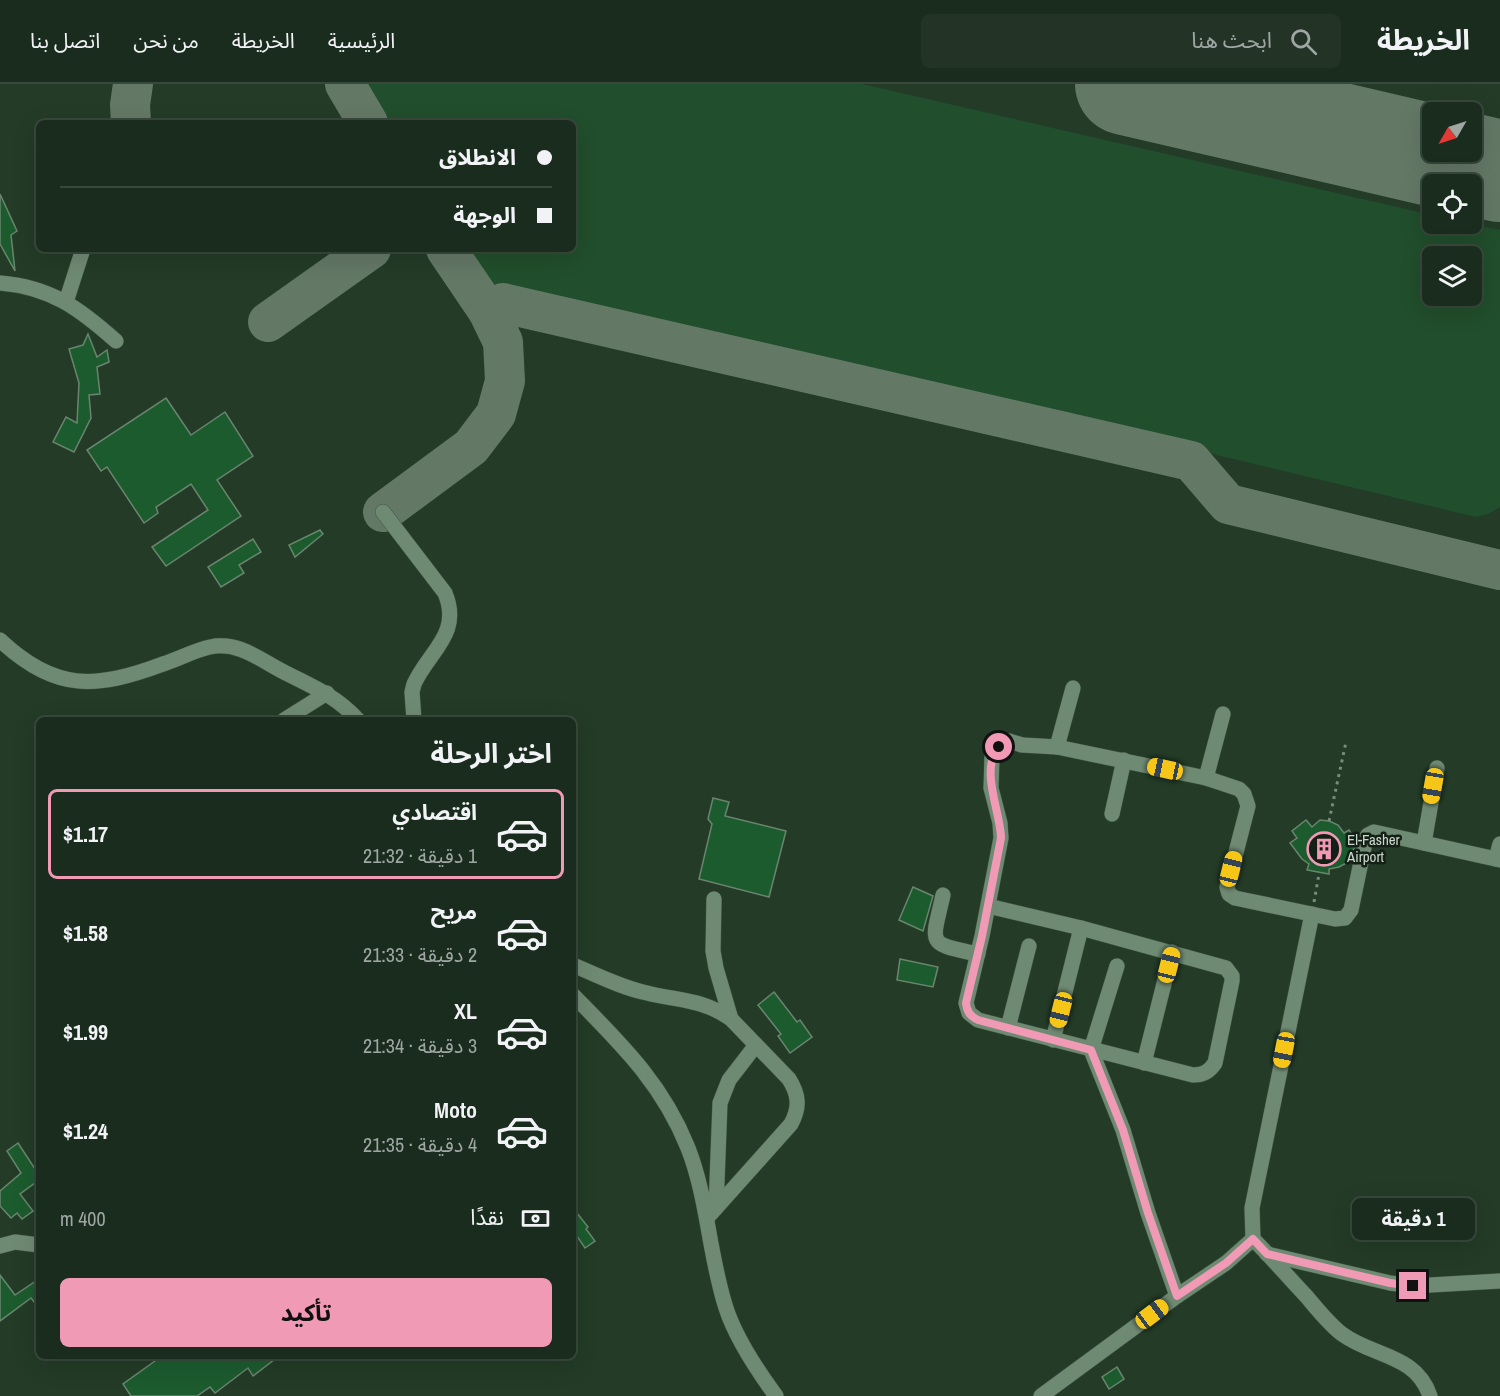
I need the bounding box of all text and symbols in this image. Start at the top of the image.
search box [921,14,1341,68]
text: الخريطة [1377,21,1470,59]
text: ابحث هنا [1191,25,1272,55]
icon: search [1287,25,1320,58]
text: اتصل بنا [30,26,100,55]
text: من نحن [133,26,199,55]
text: الخريطة [232,26,295,55]
text: الرئيسية [328,26,395,55]
north arrow [1422,102,1482,162]
map controls [1422,102,1482,306]
text: الانطلاق [439,142,516,172]
button: locate [1422,174,1482,234]
text: الوجهة [453,200,516,230]
button: layers [1422,246,1482,306]
route start [985,733,1012,760]
text: اختر الرحلة [431,735,552,771]
car [1146,756,1184,782]
car [1421,767,1445,805]
text: اقتصادي [392,797,477,827]
icon: car [495,807,549,861]
text: $1.17 [63,819,108,849]
place label: El-Fasher Airport [1346,829,1400,867]
building icon: El-Fasher Airport [1306,831,1342,867]
text: 1 دقيقة · 21:32 [363,842,477,869]
car [1218,849,1244,889]
text: مريح [431,896,477,926]
icon: car [495,906,549,960]
text: $1.58 [63,918,108,948]
text: 2 دقيقة · 21:33 [363,941,477,968]
car [1156,945,1182,985]
car [1048,990,1074,1030]
text: XL [454,996,477,1026]
icon: car [495,1005,549,1059]
text: $1.99 [63,1017,108,1047]
car [1272,1031,1296,1069]
text: 3 دقيقة · 21:34 [363,1032,477,1059]
text: Moto [434,1095,477,1125]
icon: car [495,1104,549,1158]
text: $1.24 [63,1116,108,1146]
text: 4 دقيقة · 21:35 [363,1131,477,1158]
callout: 1 دقيقة [1352,1199,1474,1241]
text: نقدًا [470,1202,504,1232]
icon: cash [519,1202,552,1235]
text: 400 m [60,1205,106,1232]
text: 1 دقيقة [1381,1205,1446,1232]
route end [1399,1272,1426,1299]
button: تأكيد [60,1278,552,1347]
car [1132,1296,1172,1332]

